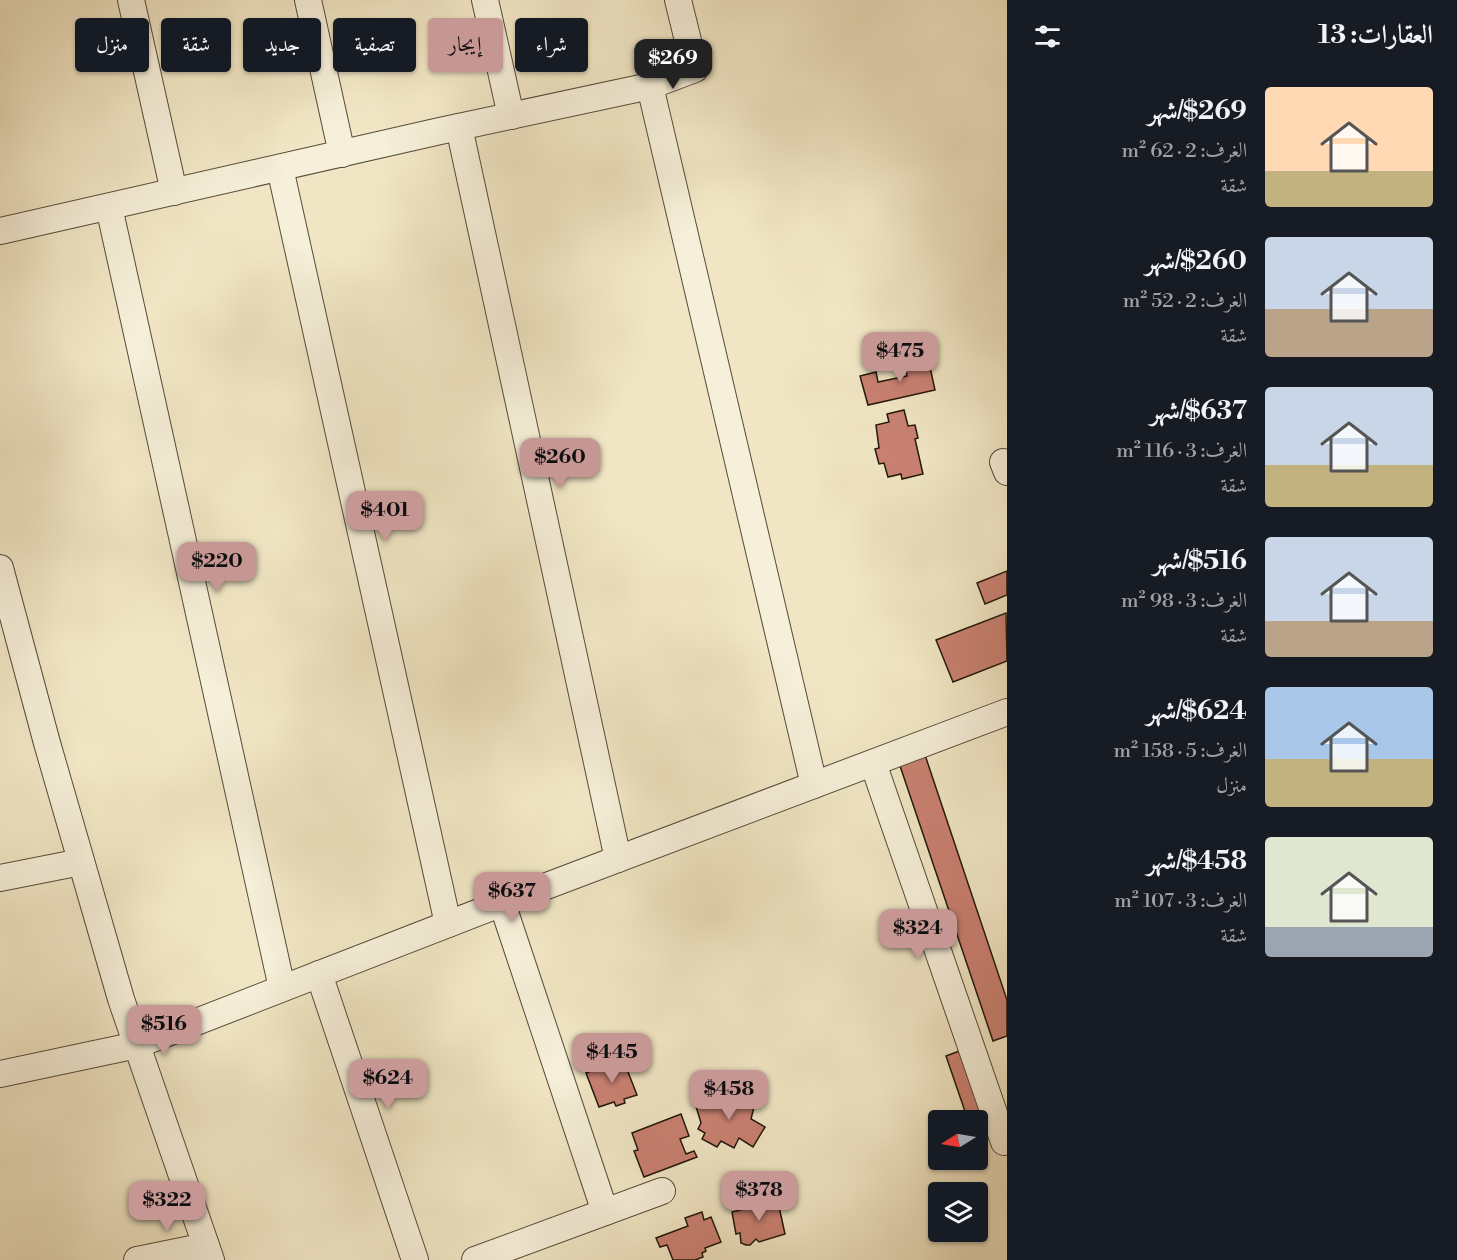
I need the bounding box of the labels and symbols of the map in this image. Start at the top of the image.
pin: $269 [637,39,709,90]
pin: $475 [864,332,936,383]
pin: $260 [524,438,596,489]
pin: $401 [349,491,421,542]
pin: $220 [181,542,253,593]
pin: $637 [476,872,548,923]
pin: $324 [882,909,954,960]
pin: $516 [128,1005,200,1056]
pin: $445 [576,1033,648,1084]
pin: $624 [352,1059,424,1110]
pin: $458 [693,1070,765,1121]
north arrow [928,1110,988,1170]
pin: $378 [723,1171,795,1222]
pin: $322 [131,1181,203,1232]

